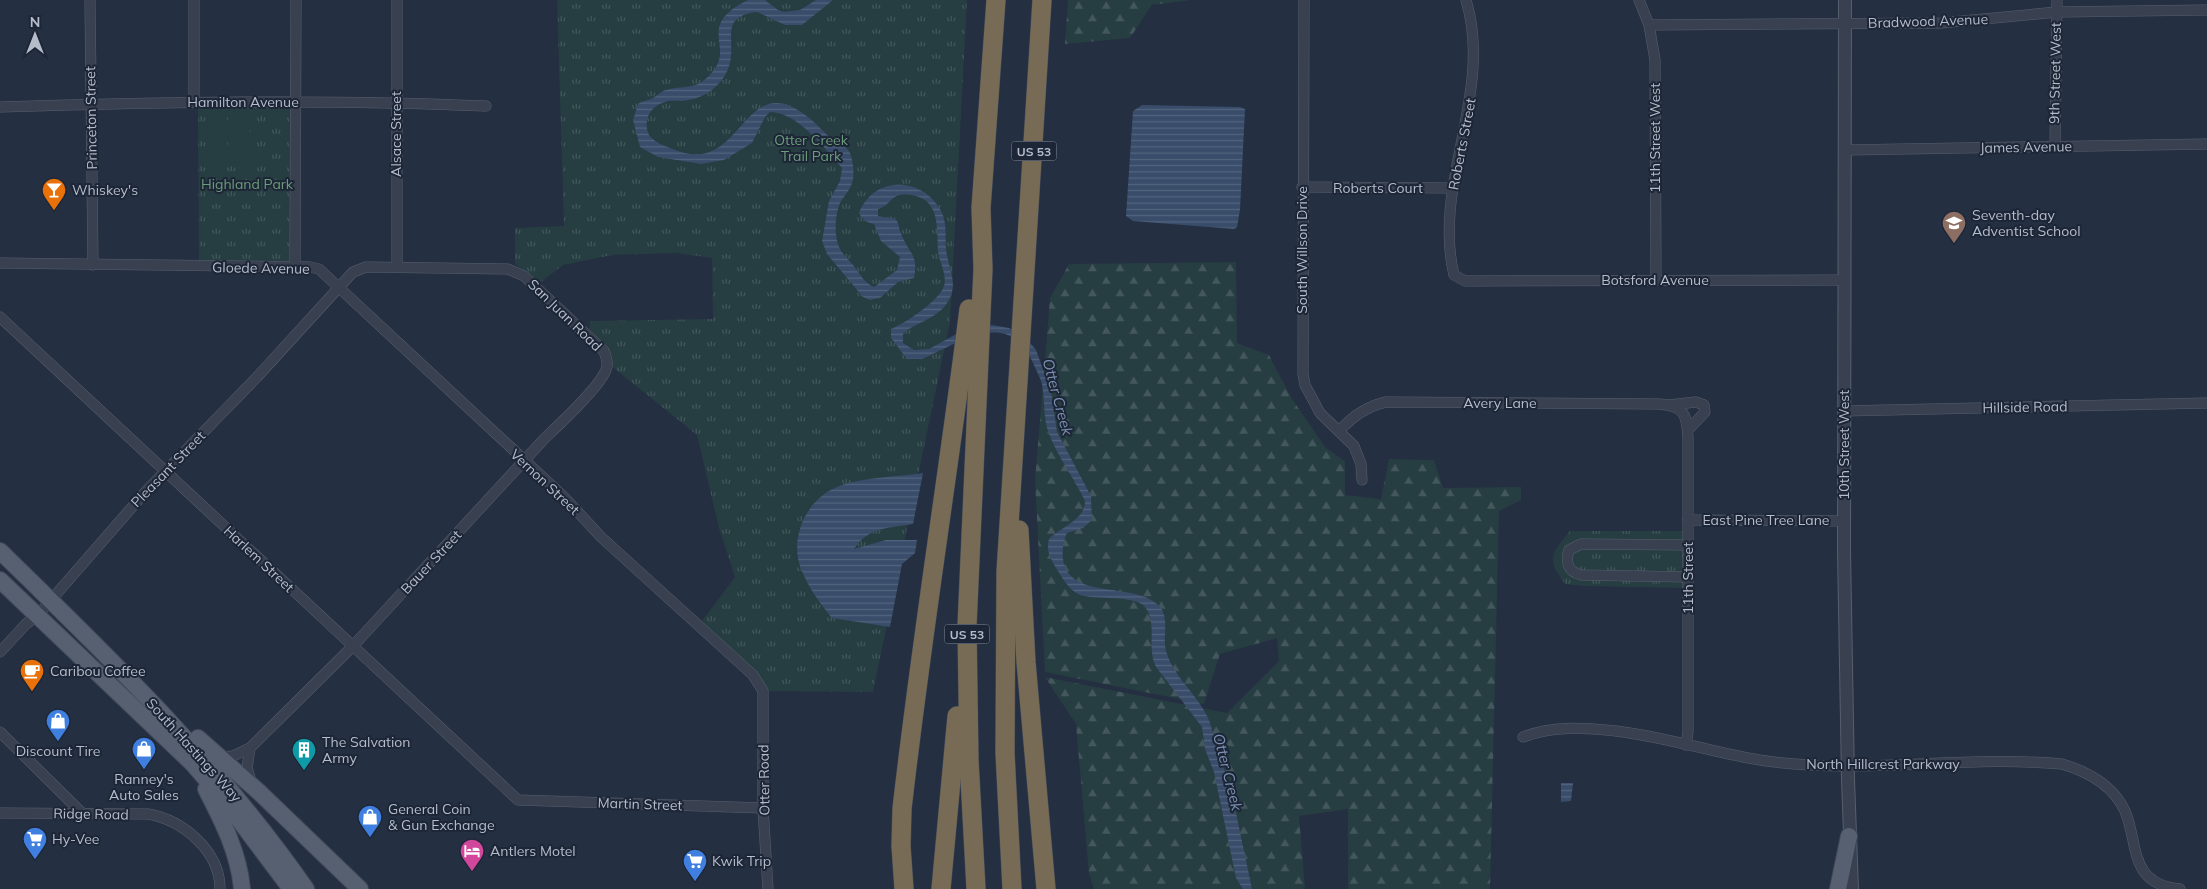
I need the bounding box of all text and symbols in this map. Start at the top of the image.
north arrow [10,10,60,60]
street label: Bradwood Avenue [1868,10,1988,32]
text: N [30,13,40,31]
street label: 9th Street West [2045,22,2065,124]
street label: Princeton Street [81,66,101,170]
street label: 11th Street West [1646,83,1664,193]
street label: Alsace Street [387,91,405,177]
street label: Hamilton Avenue [187,93,299,111]
street label: Roberts Street [1444,96,1480,191]
park label: Otter Creek Trail Park [774,131,849,165]
street label: James Avenue [1980,137,2072,157]
road number: US 53 [1012,142,1056,160]
park label: Highland Park [201,175,294,193]
bar icon: Whiskey's [41,177,67,211]
street label: Roberts Court [1333,179,1423,197]
place label: Whiskey's [72,181,138,199]
street label: South Willson Drive [1293,186,1311,314]
place label: Seventh-day Adventist School [1972,206,2081,240]
school or university icon: Seventh-day Adventist School [1941,210,1967,244]
street label: Gloede Avenue [212,258,310,278]
street label: Botsford Avenue [1601,271,1709,289]
street label: San Juan Road [524,275,606,355]
water label: Otter Creek [1039,356,1078,439]
street label: 10th Street West [1835,390,1853,500]
street label: Avery Lane [1463,394,1537,412]
street label: Hillside Road [1982,397,2068,417]
street label: Pleasant Street [127,427,209,511]
street label: Vernon Street [507,445,584,519]
street label: East Pine Tree Lane [1703,511,1830,529]
street label: Harlem Street [220,522,298,596]
street label: Bauer Street [397,526,465,598]
street label: 11th Street [1679,542,1697,614]
road number: US 53 [944,624,990,644]
cafe icon: Caribou Coffee [19,658,45,692]
place label: Caribou Coffee [50,662,146,680]
street label: South Hastings Way [143,694,246,806]
shop icon: Discount Tire [45,708,71,742]
water label: Otter Creek [1209,731,1247,814]
place label: The Salvation Army [322,733,411,767]
shop icon: Ranney's Auto Sales [131,736,157,770]
building icon: The Salvation Army [291,737,317,771]
place label: Discount Tire [16,742,100,760]
street label: Otter Road [754,744,774,816]
street label: North Hillcrest Parkway [1806,755,1960,773]
place label: Ranney's Auto Sales [109,770,179,804]
street label: Martin Street [597,794,683,814]
place label: General Coin & Gun Exchange [388,800,495,834]
street label: Ridge Road [53,804,129,824]
shop icon: General Coin & Gun Exchange [357,804,383,838]
supermarket icon: Hy-Vee [22,826,48,860]
place label: Hy-Vee [52,830,99,848]
hotel icon: Antlers Motel [459,838,485,872]
place label: Antlers Motel [490,842,576,860]
supermarket icon: Kwik Trip [682,848,708,882]
place label: Kwik Trip [712,852,771,870]

